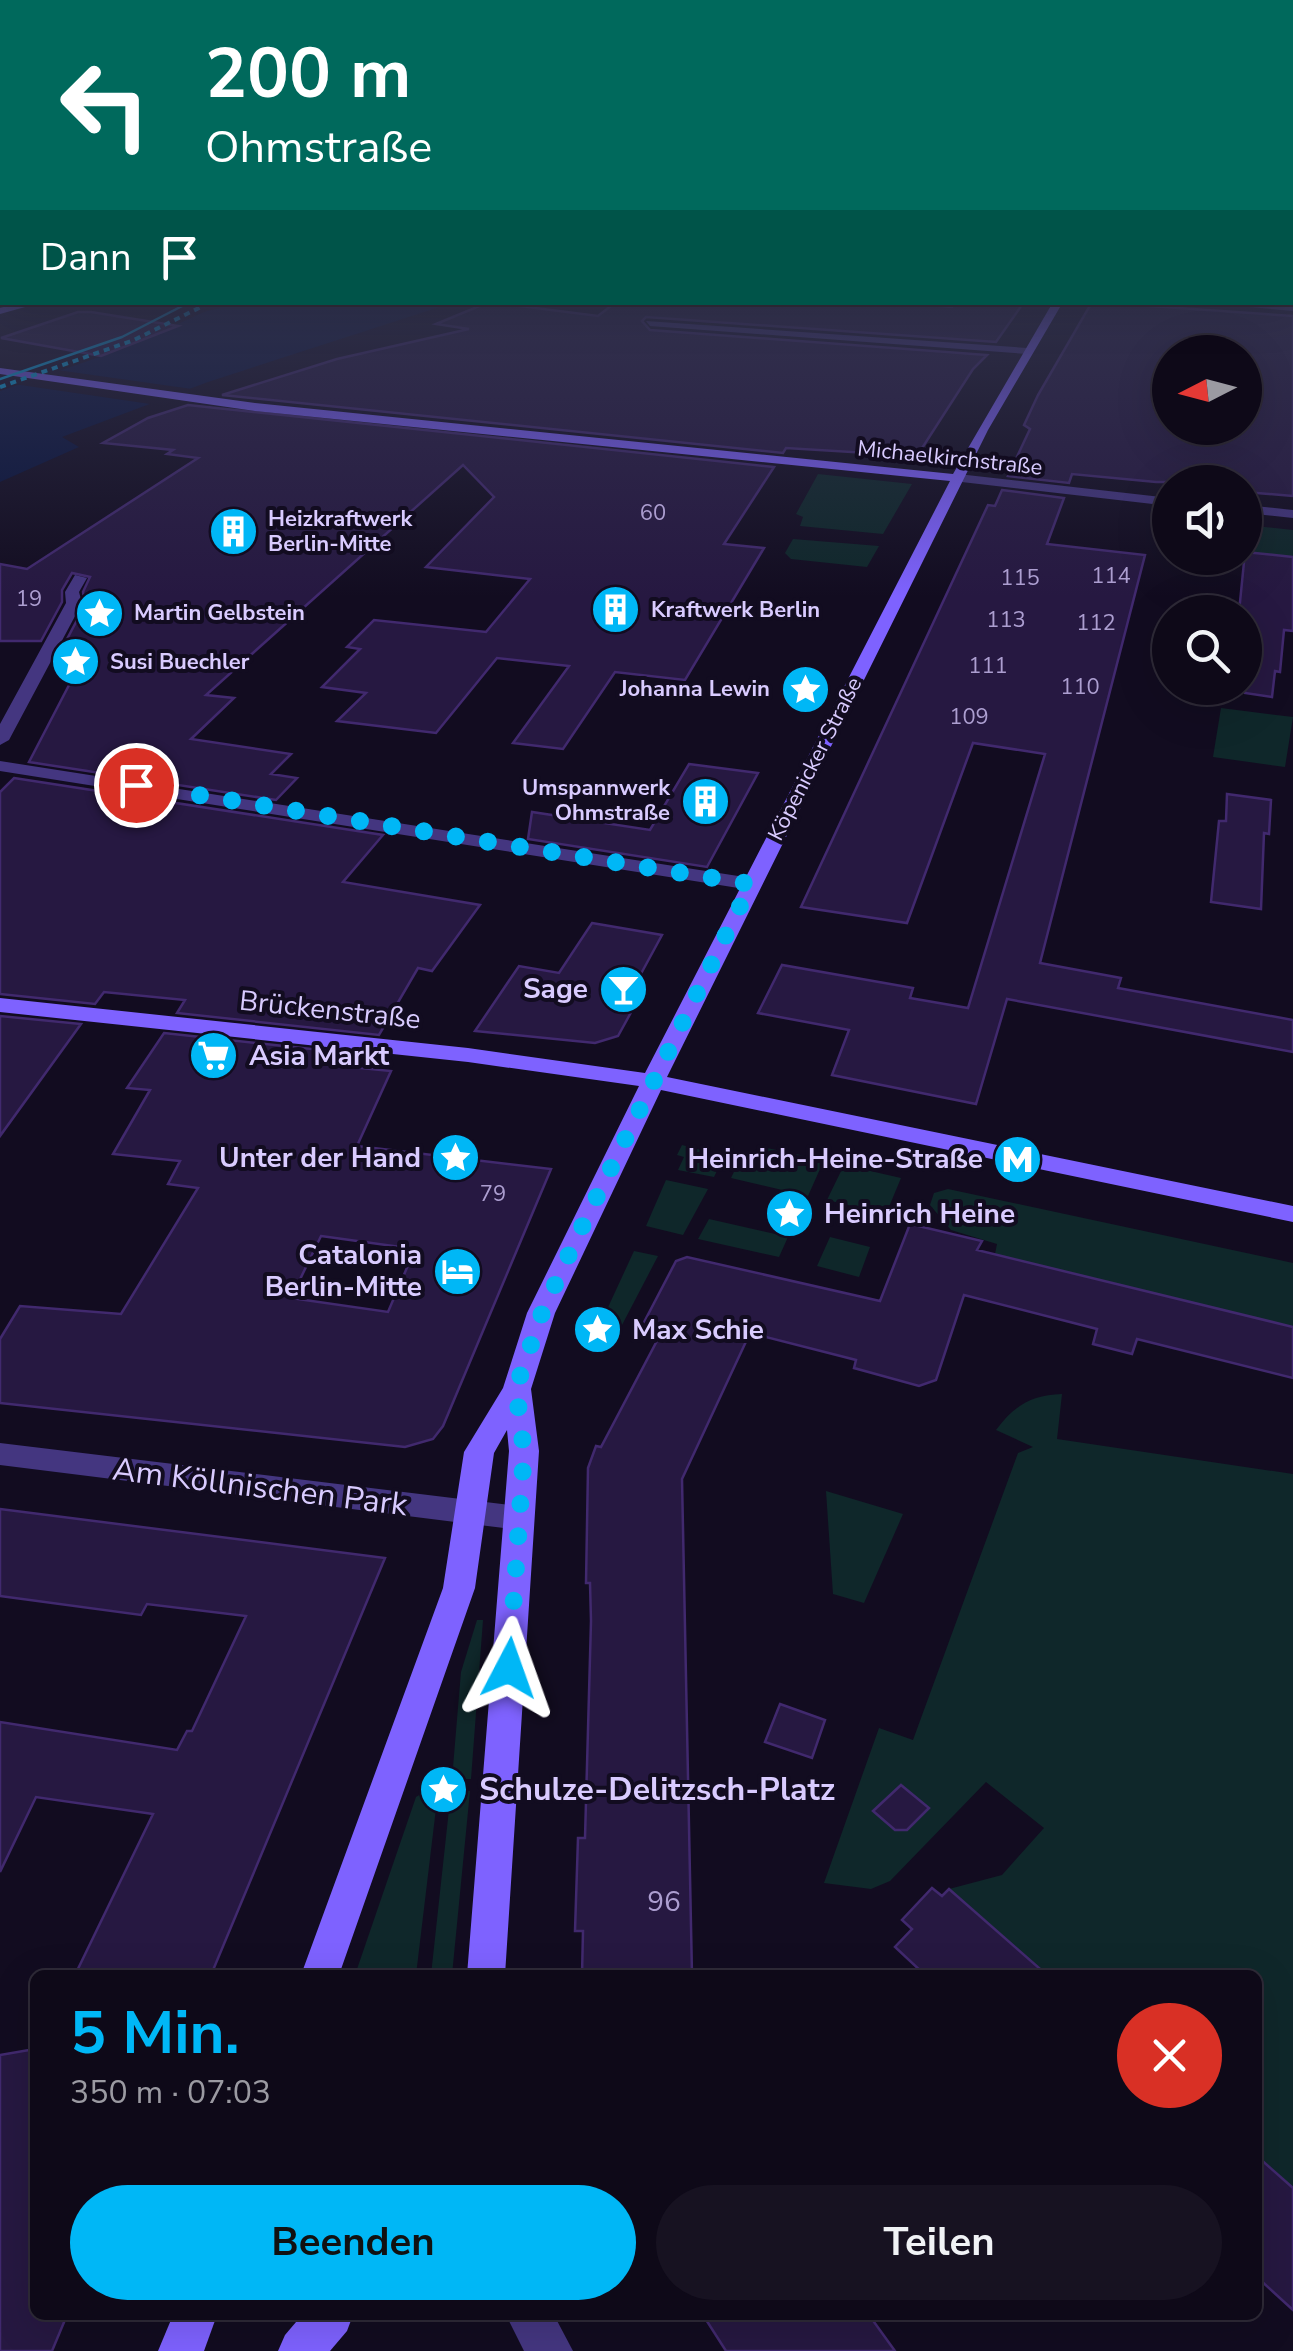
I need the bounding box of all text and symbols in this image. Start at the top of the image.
text: 200 m [205,26,411,122]
icon: left [40,40,170,170]
text: Ohmstraße [205,117,432,178]
icon: arrive [152,230,207,285]
text: Dann [40,232,132,283]
north arrow [1152,335,1262,445]
map controls [1152,335,1262,705]
street label: Michaelkirchstraße [856,433,1044,483]
button: sound [1152,465,1262,575]
house number: 60 [640,498,666,528]
place label: Heizkraftwerk Berlin-Mitte [268,504,413,559]
building icon: Heizkraftwerk Berlin-Mitte [207,506,259,558]
house number: 114 [1091,561,1131,591]
house number: 115 [1000,563,1040,593]
house number: 19 [16,584,42,614]
building icon: Kraftwerk Berlin [590,584,642,636]
place icon: Martin Gelbstein [73,587,125,639]
place label: Kraftwerk Berlin [651,595,820,625]
button: search [1152,595,1262,705]
place label: Martin Gelbstein [134,598,305,628]
house number: 113 [986,605,1026,635]
house number: 112 [1076,608,1116,638]
place icon: Susi Buechler [49,636,101,688]
place label: Susi Buechler [110,647,250,677]
house number: 111 [968,651,1008,681]
place icon: Johanna Lewin [779,663,831,715]
street label: Köpenicker Straße [761,672,869,846]
house number: 110 [1060,672,1100,702]
place label: Johanna Lewin [619,674,770,704]
house number: 109 [949,702,989,732]
pin [94,743,179,828]
icon: arrive [109,758,164,813]
place label: Umspannwerk Ohmstraße [522,773,671,828]
building icon: Umspannwerk Ohmstraße [679,775,731,827]
bar icon: Sage [597,963,649,1015]
place label: Sage [523,970,588,1008]
street label: Brückenstraße [237,982,423,1038]
supermarket icon: Asia Markt [188,1030,240,1082]
place label: Asia Markt [249,1037,389,1075]
place icon: Unter der Hand [430,1132,482,1184]
metro station icon: Heinrich-Heine-Straße [992,1133,1044,1185]
place label: Unter der Hand [219,1139,421,1177]
place label: Heinrich-Heine-Straße [687,1140,983,1178]
house number: 79 [480,1179,506,1209]
place icon: Heinrich Heine [763,1188,815,1240]
place label: Heinrich Heine [824,1195,1015,1233]
place label: Catalonia Berlin-Mitte [265,1236,422,1306]
hotel icon: Catalonia Berlin-Mitte [431,1245,483,1297]
place icon: Max Schie [571,1304,623,1356]
place label: Max Schie [632,1311,764,1349]
street label: Am Köllnischen Park [110,1448,411,1527]
position arrow [457,1616,561,1720]
place icon: Schulze-Delitzsch-Platz [418,1763,470,1815]
place label: Schulze-Delitzsch-Platz [479,1768,835,1811]
house number: 96 [647,1883,681,1921]
text: 5 Min. [70,1992,240,2074]
button: close [1117,2003,1222,2108]
text: 350 m · 07:03 [70,2071,271,2114]
button: Beenden [70,2185,636,2300]
button: Teilen [656,2185,1222,2300]

